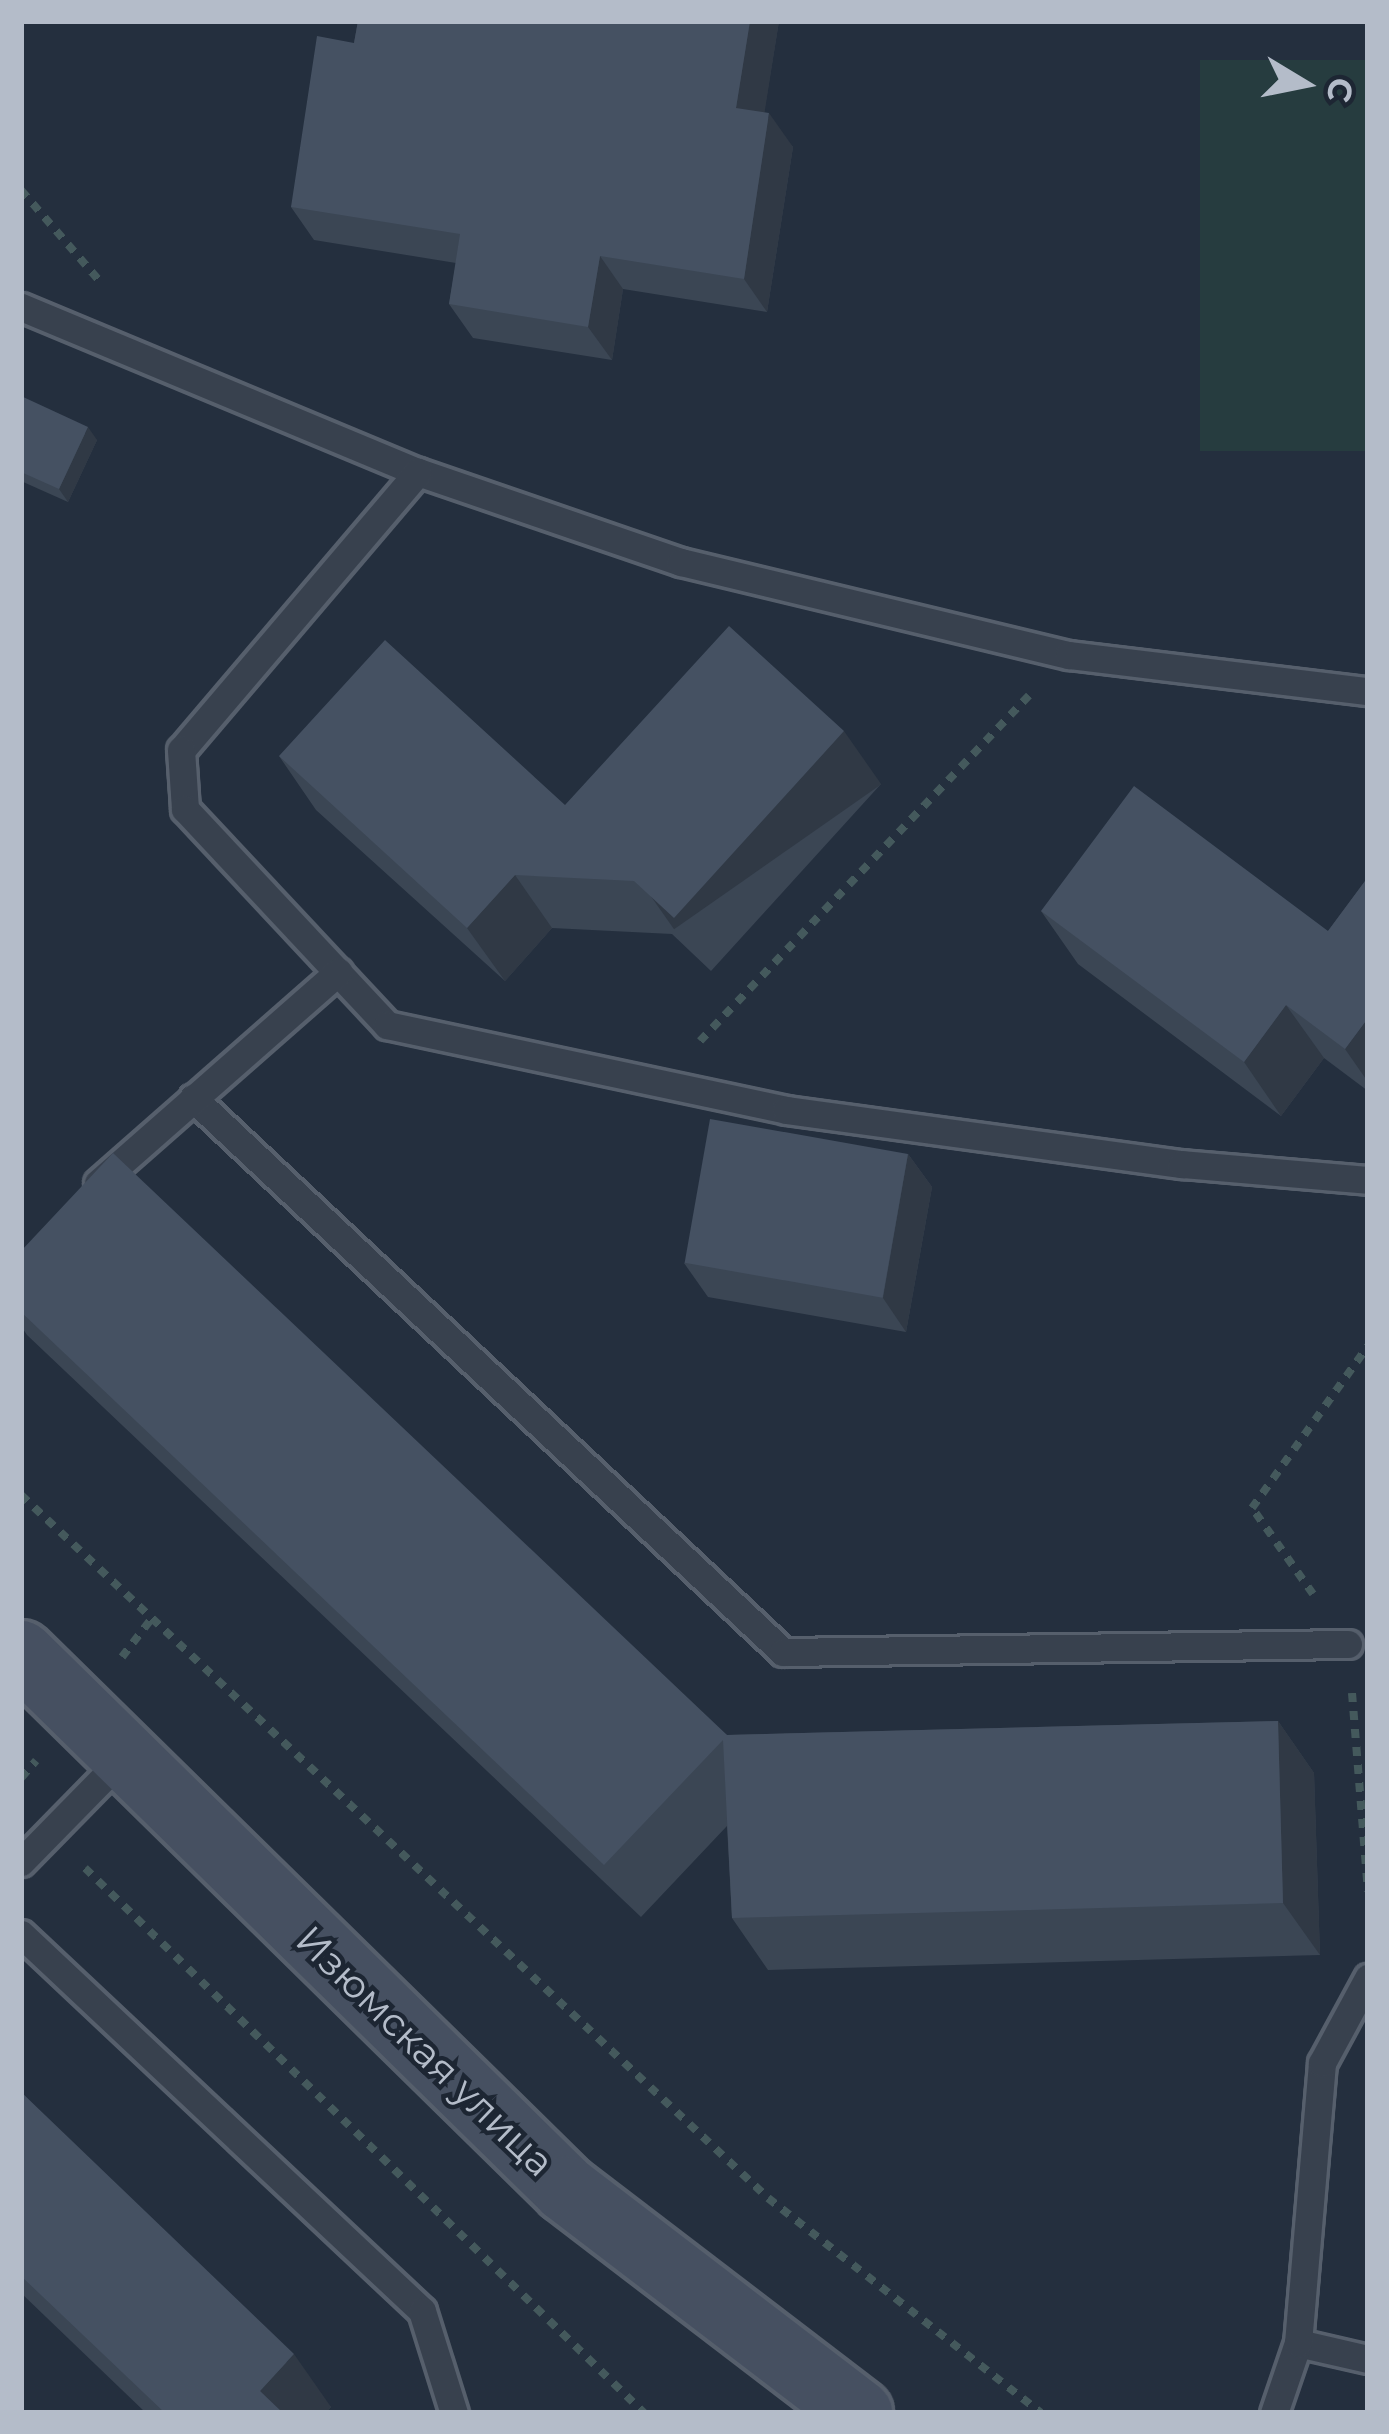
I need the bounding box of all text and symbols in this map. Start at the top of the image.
north arrow [1245,24,1365,144]
text: С [1319,75,1362,106]
street label: Изюмская улица [286,1916,564,2186]

